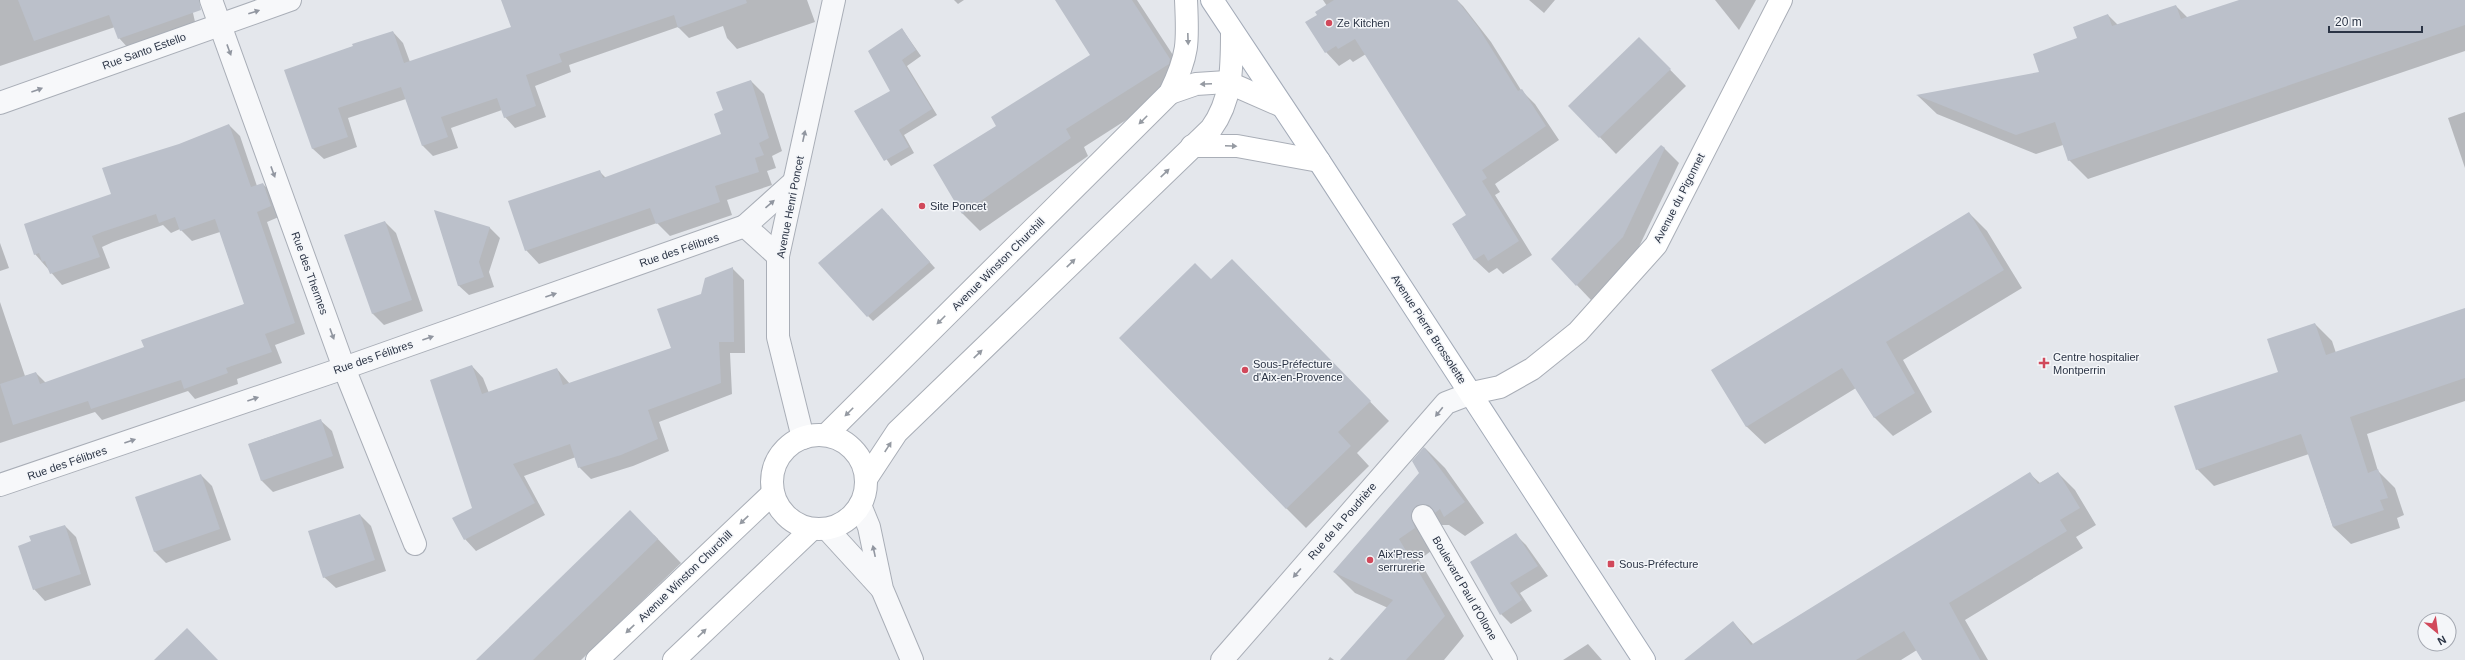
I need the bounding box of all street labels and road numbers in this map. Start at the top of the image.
street label: Rue Santo Estello [101,30,187,72]
street label: Avenue du Pigonnet [1651,151,1707,245]
street label: Avenue Henri Poncet [774,155,806,259]
street label: Avenue Winston Churchill [949,215,1047,313]
street label: Rue des Thermes [289,230,331,317]
street label: Rue des Félibres [638,231,721,269]
street label: Avenue Pierre Brossolette [1389,272,1469,386]
street label: Rue des Félibres [332,338,415,376]
street label: Rue des Félibres [26,444,109,482]
street label: Rue de la Poudrière [1305,480,1379,562]
street label: Avenue Winston Churchill [636,528,734,624]
street label: Boulevard Paul d'Ollone [1430,534,1500,642]

